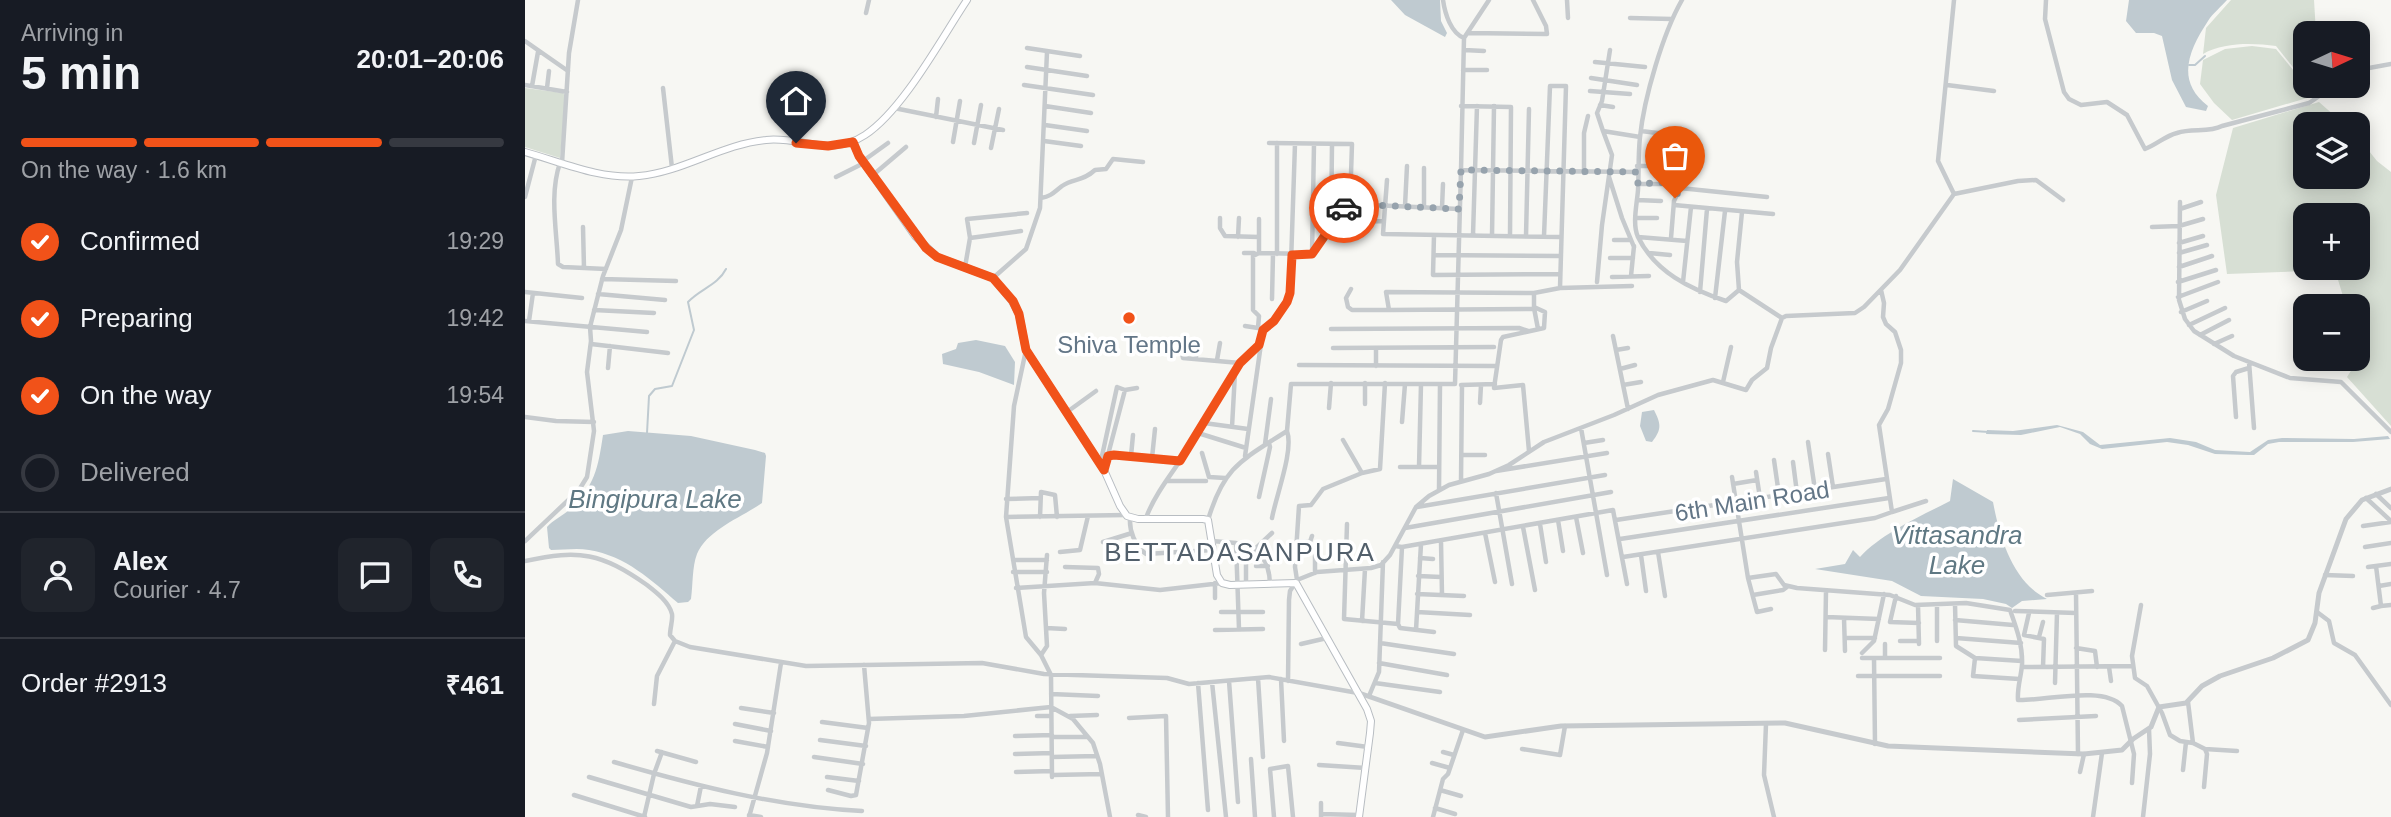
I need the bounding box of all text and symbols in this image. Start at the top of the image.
text: Arriving in [21,20,123,46]
north arrow [2293,21,2369,98]
map controls [2293,21,2370,371]
text: 20:01–20:06 [357,44,504,74]
text: 5 min [21,47,141,99]
pin [766,71,826,143]
icon: home [777,82,815,120]
button: layers [2293,112,2370,189]
pin [1645,126,1705,198]
icon: bag [1656,137,1694,175]
text: On the way · 1.6 km [21,157,227,183]
courier [1309,173,1379,243]
icon: car [1325,189,1363,227]
button: + [2293,203,2370,280]
icon: check [21,223,59,261]
text: Confirmed [80,226,200,256]
text: 19:29 [446,228,504,254]
button: − [2293,294,2370,371]
icon: check [21,300,59,338]
text: Preparing [80,303,193,333]
text: 19:42 [446,305,504,331]
marker: Shiva Temple [1121,310,1137,326]
place label: Shiva Temple [1057,331,1201,358]
icon: check [21,377,59,415]
text: On the way [80,380,212,410]
text: 19:54 [446,382,504,408]
text: Delivered [80,457,190,487]
street label: 6th Main Road [1673,475,1831,527]
water label: Bingipura Lake [568,484,742,514]
water label: Vittasandra Lake [1891,520,2023,580]
district label: BETTADASANPURA [1104,537,1376,567]
button: person [21,538,95,612]
button: chat [338,538,412,612]
button: phone [430,538,504,612]
text: Alex [113,546,168,576]
text: Courier · 4.7 [113,577,241,603]
text: Order #2913 [21,668,167,698]
text: ₹461 [446,670,504,700]

